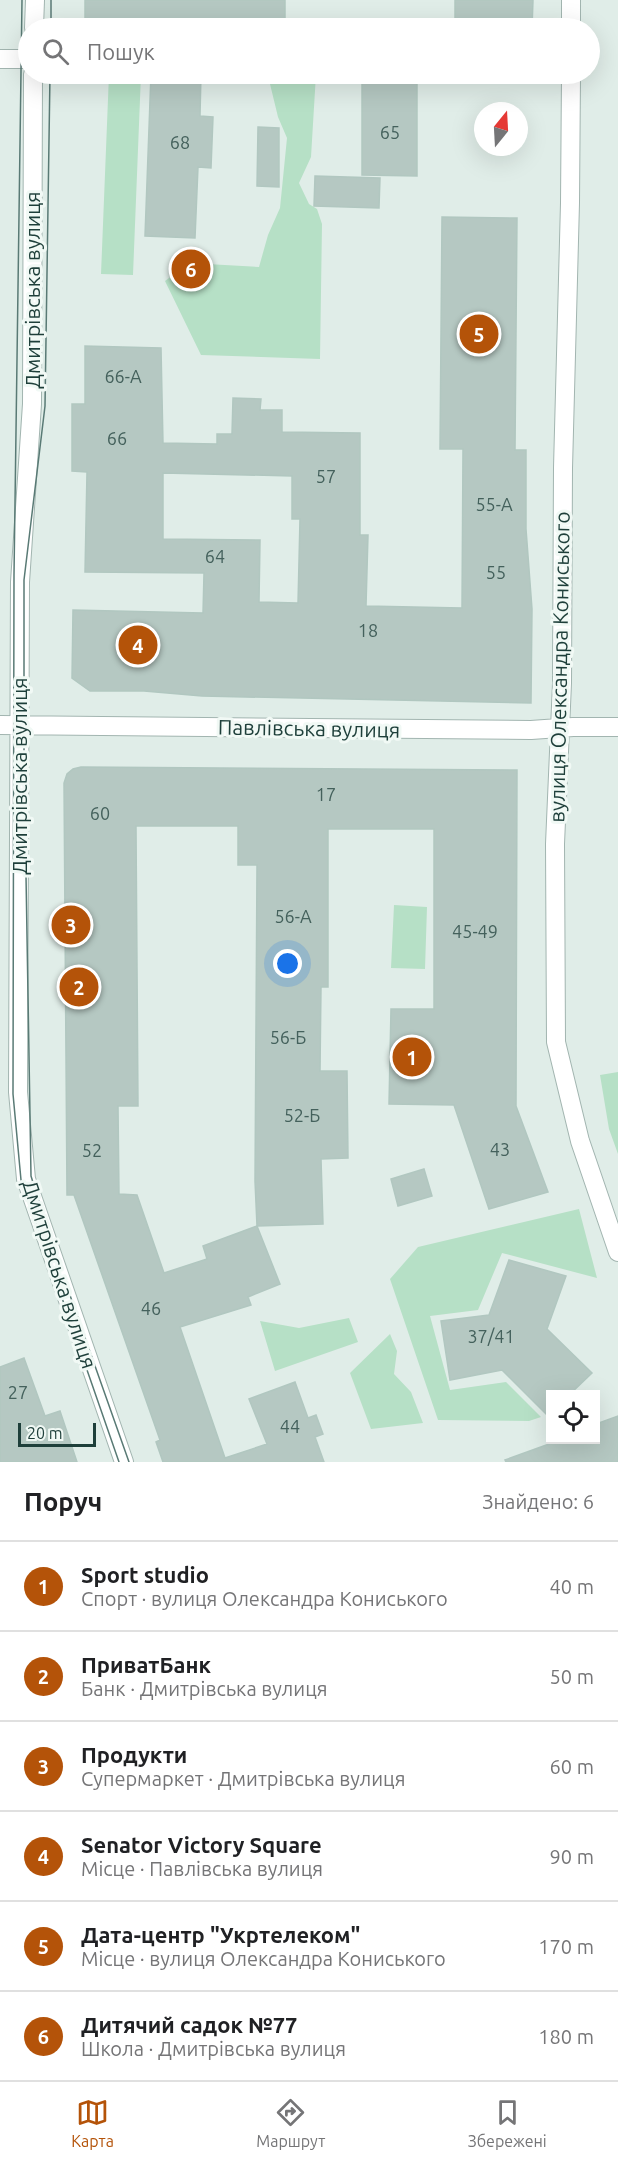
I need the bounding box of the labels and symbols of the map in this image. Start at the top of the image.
north arrow [474,102,528,156]
house number: 65 [380,122,400,142]
house number: 68 [170,132,190,152]
street label: Дмитрівська вулиця [20,191,44,389]
pin: 6 [172,246,210,292]
pin: 5 [460,312,498,356]
house number: 66-А [104,366,142,386]
house number: 66 [107,428,127,448]
house number: 57 [316,466,336,486]
house number: 55-А [475,494,513,514]
street label: вулиця Олександра Кониського [544,511,574,823]
house number: 64 [205,546,225,566]
house number: 55 [486,562,506,582]
house number: 18 [358,620,378,640]
pin: 4 [118,622,158,668]
street label: Дмитрівська вулиця [7,677,31,875]
street label: Павлівська вулиця [218,714,400,742]
house number: 17 [316,784,336,804]
house number: 60 [90,803,110,823]
pin: 3 [52,902,90,948]
house number: 56-А [274,906,312,926]
house number: 45-49 [452,921,498,941]
your location [273,949,302,978]
pin: 2 [60,964,98,1010]
house number: 56-Б [270,1027,306,1047]
pin: 1 [392,1034,432,1080]
house number: 52-Б [284,1105,320,1125]
house number: 43 [490,1139,510,1159]
house number: 52 [82,1140,102,1160]
street label: Дмитрівська вулиця [18,1176,102,1372]
house number: 46 [141,1298,161,1318]
house number: 37/41 [467,1326,515,1346]
house number: 27 [8,1382,28,1402]
house number: 44 [280,1416,300,1436]
scale bar [18,1420,96,1448]

